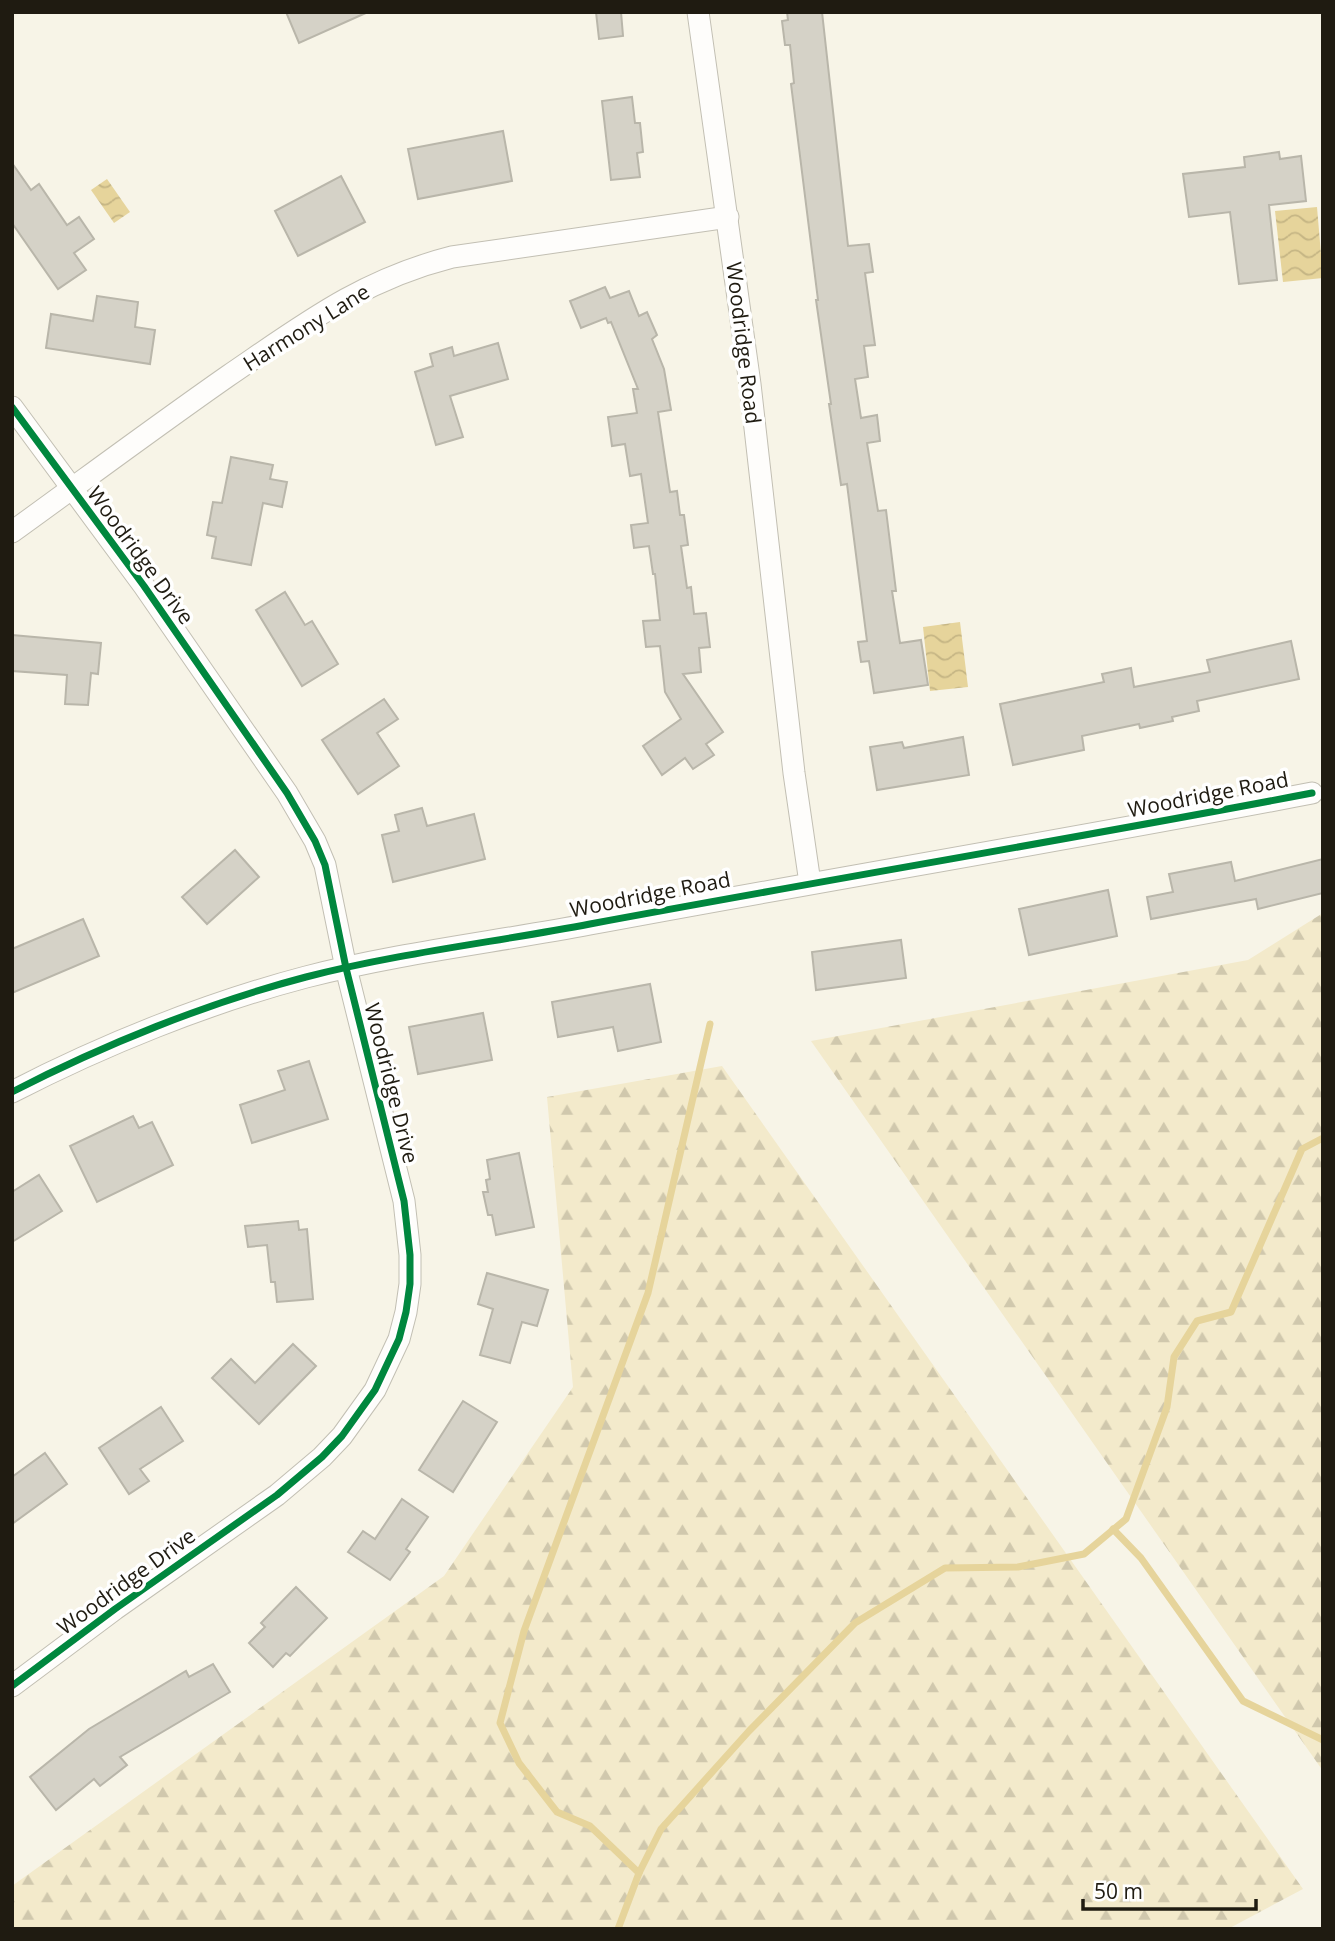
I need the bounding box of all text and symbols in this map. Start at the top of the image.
street label: Woodridge Road [720,260,768,426]
street label: Harmony Lane [238,277,374,377]
street label: Woodridge Drive [81,480,201,630]
street label: Woodridge Road [1125,765,1291,823]
street label: Woodridge Road [567,865,733,923]
street label: Woodridge Drive [359,1000,425,1166]
street label: Woodridge Drive [51,1521,201,1641]
scale bar [1083,1868,1256,1912]
text: 50 m [1094,1877,1143,1905]

